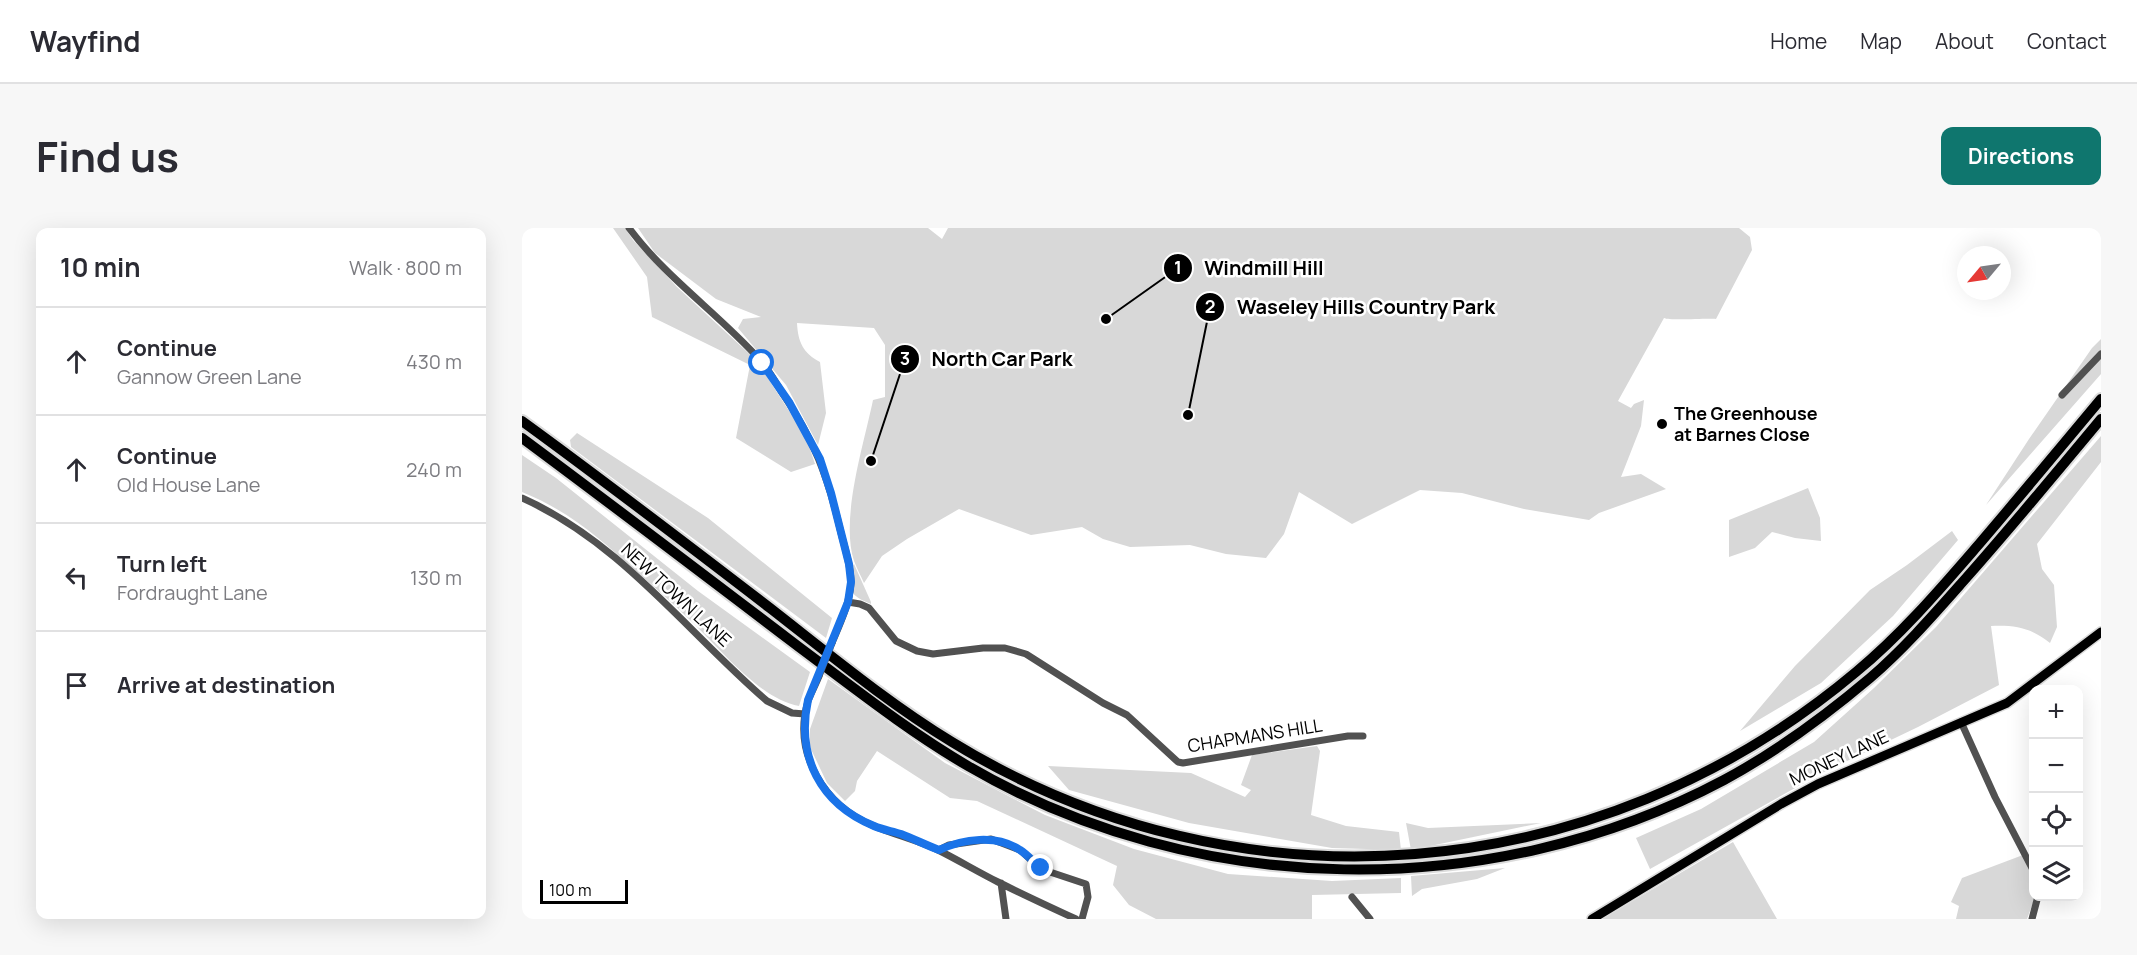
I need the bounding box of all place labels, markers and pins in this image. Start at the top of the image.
callout: Windmill Hill [1163,249,1336,287]
callout: Waseley Hills Country Park [1195,288,1507,326]
callout: North Car Park [890,340,1084,378]
place label: The Greenhouse at Barnes Close [1674,401,1818,446]
marker: The Greenhouse at Barnes Close [1655,417,1669,431]

